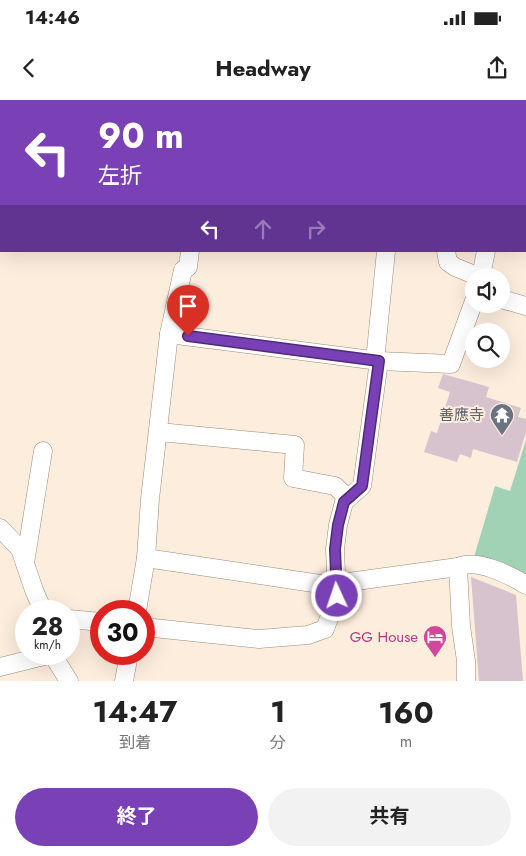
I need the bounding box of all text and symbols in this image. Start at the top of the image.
text: 14:46 [25,4,80,31]
text: Headway [215,52,311,84]
icon: back [15,54,43,82]
icon: share [483,54,511,82]
text: 90 m [98,111,184,161]
icon: left [15,120,80,185]
text: 左折 [98,159,142,191]
icon: left [196,215,224,243]
icon: ahead [249,215,277,243]
icon: right [302,215,330,243]
map controls [465,268,510,368]
button: sound [465,268,510,313]
pin [167,285,209,336]
icon: arrive [174,292,202,320]
button: search [465,323,510,368]
temple icon: 善應寺 [489,402,515,436]
place label: 善應寺 [439,404,484,426]
position arrow [310,569,362,621]
speed limit sign: 30 [90,600,155,665]
text: 28 [31,608,64,644]
hotel icon: GG House [422,624,448,658]
place label: GG House [350,626,418,648]
text: km/h [34,636,61,654]
text: 14:47 [92,690,177,733]
text: 1 [270,690,285,733]
text: 160 [378,691,434,734]
text: m [400,730,412,753]
text: 到着 [119,731,151,754]
text: 分 [270,731,286,754]
button: 終了 [15,788,258,846]
button: 共有 [268,788,511,846]

